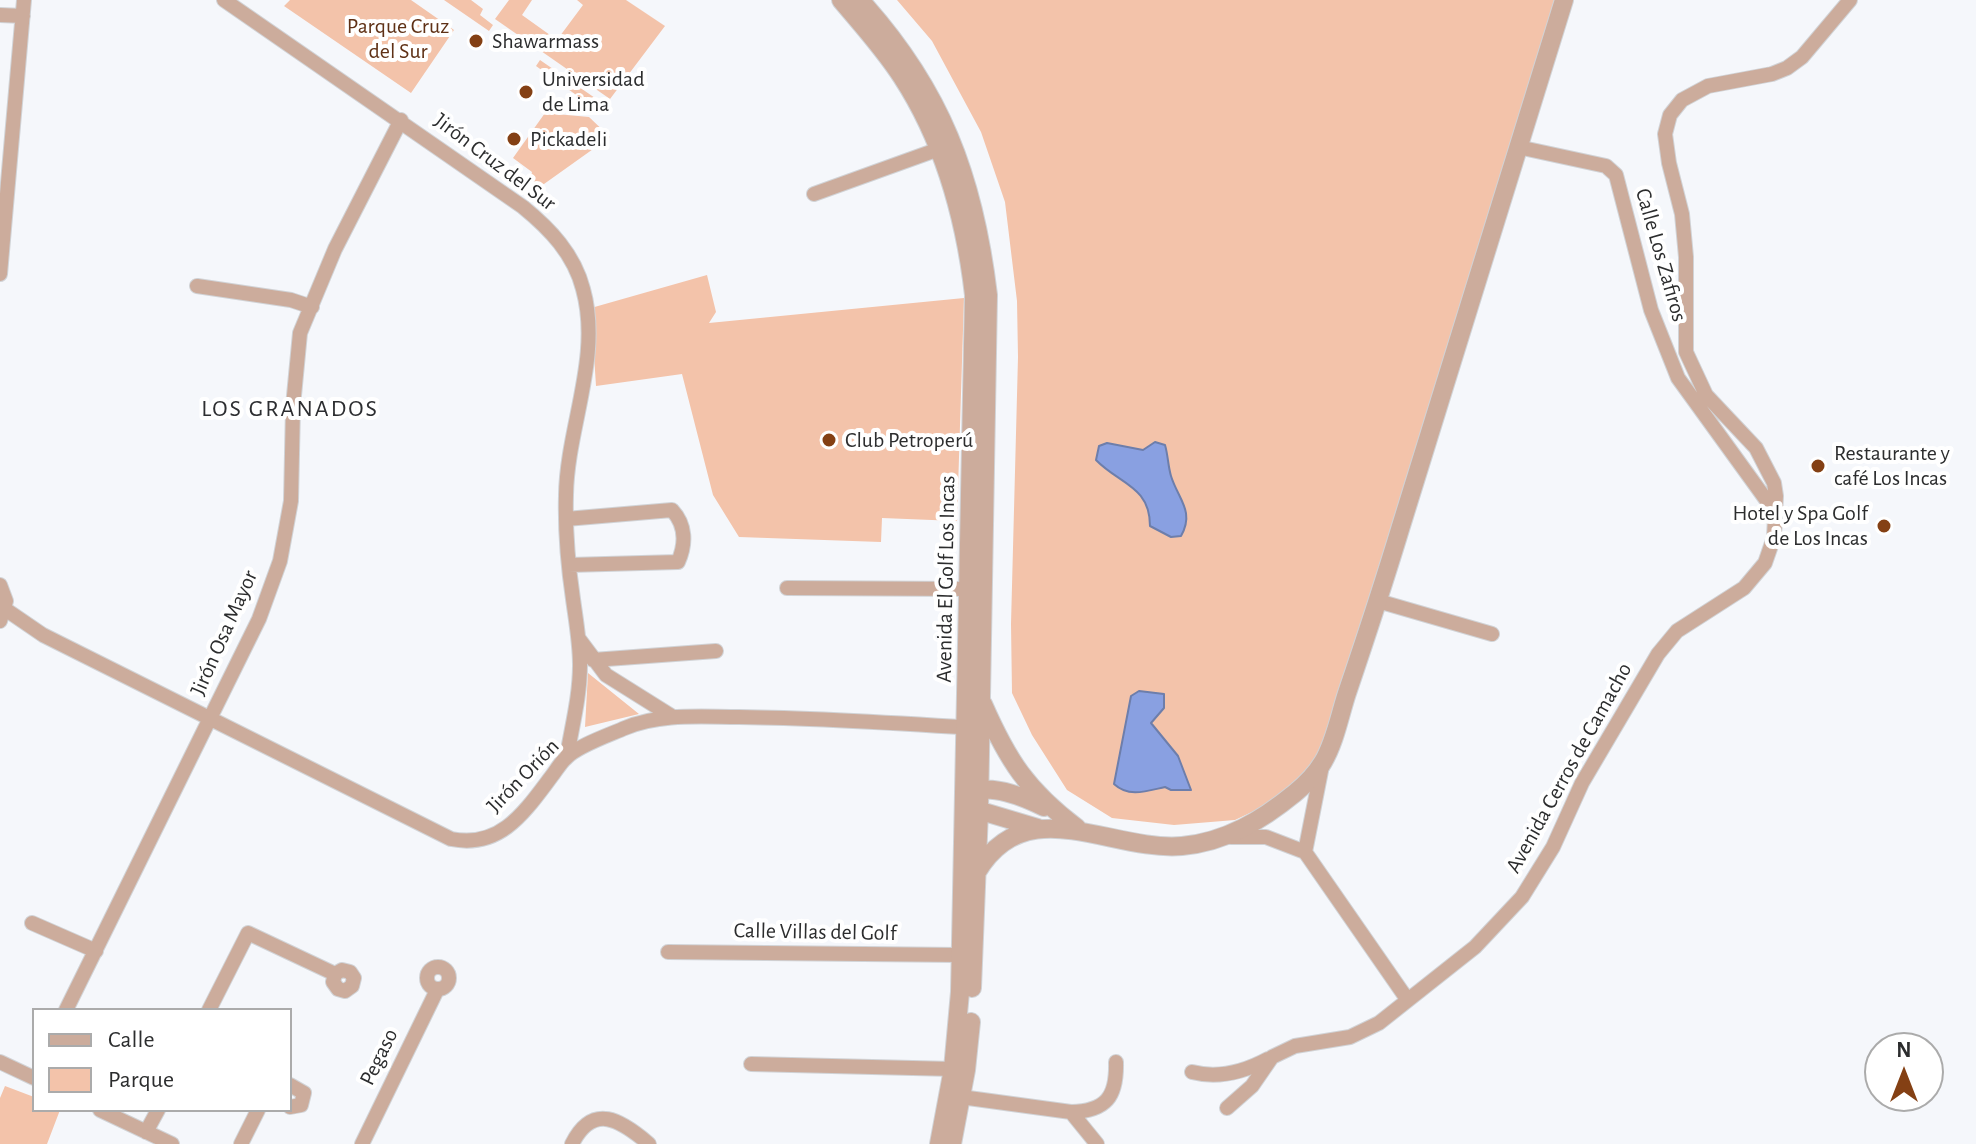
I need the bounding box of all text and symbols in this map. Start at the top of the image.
park label: Parque Cruz del Sur [347,13,449,64]
place label: Shawarmass [492,28,599,54]
marker: Shawarmass [467,32,485,50]
place label: Universidad de Lima [542,66,645,118]
marker: Universidad de Lima [517,83,535,101]
street label: Jirón Cruz del Sur [429,108,561,216]
place label: Pickadeli [530,126,607,152]
marker: Pickadeli [505,130,523,148]
street label: Calle Los Zafiros [1629,185,1693,325]
district label: LOS GRANADOS [201,395,379,423]
place label: Club Petroperú [845,427,973,453]
marker: Club Petroperú [820,431,838,449]
place label: Restaurante y café Los Incas [1834,440,1950,492]
marker: Restaurante y café Los Incas [1809,457,1827,475]
street label: Avenida El Golf Los Incas [931,475,961,683]
place label: Hotel y Spa Golf de Los Incas [1733,500,1868,552]
marker: Hotel y Spa Golf de Los Incas [1875,517,1893,535]
street label: Jirón Osa Mayor [185,566,263,700]
street label: Avenida Cerros de Camacho [1500,658,1638,878]
street label: Jirón Orión [481,733,565,819]
street label: Calle Villas del Golf [733,917,897,947]
legend [32,1008,292,1112]
street label: Pegaso [354,1024,404,1090]
text: Calle [108,1028,155,1052]
north arrow [1864,1032,1944,1112]
text: N [1896,1039,1912,1061]
text: Parque [108,1068,174,1092]

